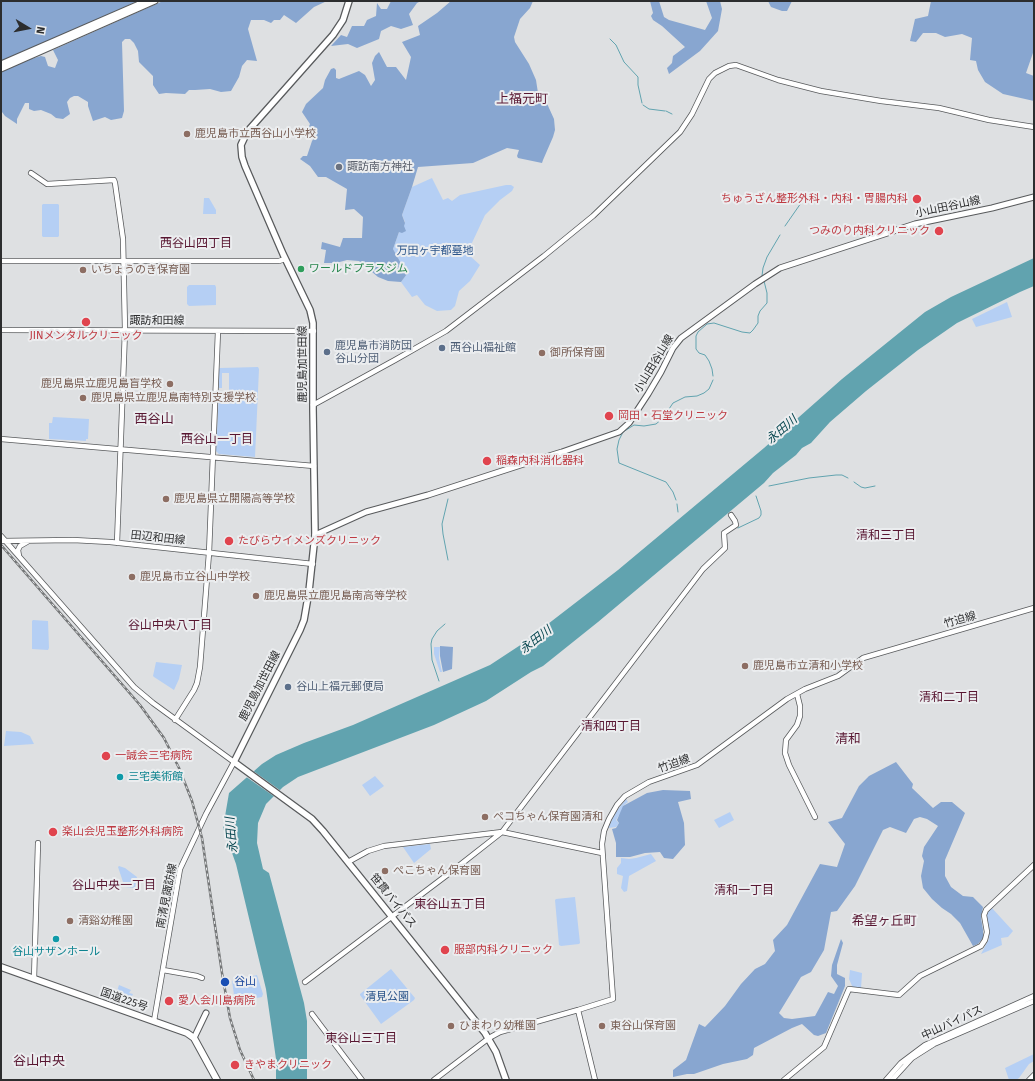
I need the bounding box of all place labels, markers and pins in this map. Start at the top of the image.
place label: 鹿児島市立西谷山小学校 [195,127,316,141]
marker: 鹿児島市立西谷山小学校 [182,129,192,139]
place label: 諏訪南方神社 [347,160,413,174]
marker: 諏訪南方神社 [334,162,344,172]
place label: ちゅうざん整形外科・内科・胃腸内科 [721,192,908,206]
marker: ちゅうざん整形外科・内科・胃腸内科 [911,193,923,205]
place label: つみのり内科クリニック [809,224,930,238]
marker: つみのり内科クリニック [933,225,945,237]
place label: ワールドプラスジム [309,262,408,276]
place label: いちょうのき保育園 [91,263,190,277]
marker: ワールドプラスジム [296,264,306,274]
marker: いちょうのき保育園 [78,265,88,275]
marker: JINメンタルクリニック [80,316,92,328]
place label: JINメンタルクリニック [29,329,143,343]
place label: 鹿児島市消防団 谷山分団 [335,339,412,365]
place label: 西谷山福祉館 [450,341,516,355]
marker: 西谷山福祉館 [437,343,447,353]
place label: 御所保育園 [550,346,605,360]
marker: 鹿児島市消防団 谷山分団 [322,347,332,357]
marker: 御所保育園 [537,348,547,358]
place label: 鹿児島県立鹿児島盲学校 [41,377,162,391]
marker: 鹿児島県立鹿児島盲学校 [165,379,175,389]
place label: 鹿児島県立鹿児島南特別支援学校 [91,391,256,405]
marker: 鹿児島県立鹿児島南特別支援学校 [78,393,88,403]
place label: 岡田・石堂クリニック [618,409,728,423]
marker: 岡田・石堂クリニック [603,410,615,422]
place label: 稲森内科消化器科 [496,454,584,468]
marker: 稲森内科消化器科 [481,455,493,467]
place label: 鹿児島県立開陽高等学校 [174,492,295,506]
marker: 鹿児島県立開陽高等学校 [161,494,171,504]
place label: たびらウイメンズクリニック [238,534,381,548]
marker: たびらウイメンズクリニック [223,535,235,547]
place label: 鹿児島市立谷山中学校 [140,570,250,584]
marker: 鹿児島市立谷山中学校 [127,572,137,582]
place label: 鹿児島県立鹿児島南高等学校 [264,589,407,603]
marker: 鹿児島県立鹿児島南高等学校 [251,591,261,601]
place label: 鹿児島市立清和小学校 [753,659,863,673]
marker: 鹿児島市立清和小学校 [740,661,750,671]
place label: 谷山上福元郵便局 [296,680,384,694]
marker: 谷山上福元郵便局 [283,682,293,692]
place label: 一誠会三宅病院 [115,749,192,763]
marker: 一誠会三宅病院 [100,750,112,762]
place label: 三宅美術館 [128,770,183,784]
marker: 三宅美術館 [115,772,125,782]
place label: ペコちゃん保育園清和 [493,810,603,824]
marker: ペコちゃん保育園清和 [480,812,490,822]
place label: 楽山会児玉整形外科病院 [62,825,183,839]
marker: 楽山会児玉整形外科病院 [47,826,59,838]
place label: ぺこちゃん保育園 [393,864,481,878]
marker: ぺこちゃん保育園 [380,866,390,876]
place label: 清谿幼稚園 [78,914,133,928]
marker: 清谿幼稚園 [65,916,75,926]
marker: 谷山サザンホール [51,934,61,944]
place label: 服部内科クリニック [454,943,553,957]
marker: 服部内科クリニック [439,944,451,956]
place label: 谷山サザンホール [12,945,100,959]
place label: 谷山 [234,975,256,989]
marker: 谷山 [219,976,231,988]
place label: 愛人会川島病院 [178,994,255,1008]
marker: 愛人会川島病院 [163,995,175,1007]
place label: ひまわり幼稚園 [459,1019,536,1033]
place label: 東谷山保育園 [610,1019,676,1033]
marker: ひまわり幼稚園 [446,1021,456,1031]
marker: 東谷山保育園 [597,1021,607,1031]
place label: きやまクリニック [244,1058,332,1072]
marker: きやまクリニック [229,1059,241,1071]

